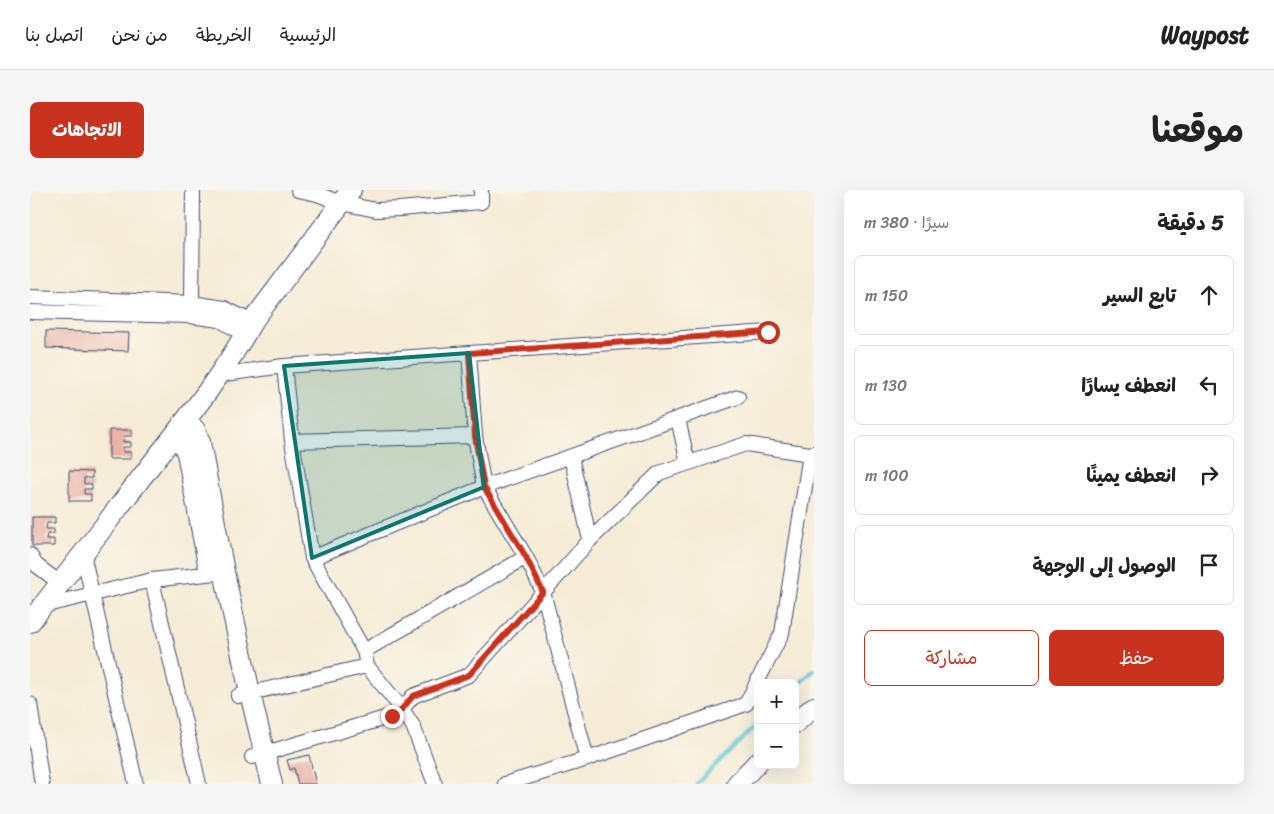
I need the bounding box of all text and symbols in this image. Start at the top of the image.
text: Waypost [1161,14,1249,56]
text: اتصل بنا [25,19,84,51]
text: من نحن [112,19,168,51]
text: الخريطة [196,19,252,51]
text: الرئيسية [280,19,336,51]
text: موقعنا [1151,99,1244,161]
button: الاتجاهات [30,102,144,158]
text: 5 دقيقة [1157,204,1224,242]
text: سيرًا · 380 m [864,208,949,237]
text: تابع السير [1103,279,1176,312]
text: 150 m [865,281,908,310]
icon: ahead [1195,281,1223,309]
route start [757,321,780,344]
text: انعطف يسارًا [1081,369,1176,402]
text: 130 m [865,371,907,400]
icon: left [1195,371,1223,399]
text: انعطف يمينًا [1086,459,1176,492]
text: 100 m [865,461,909,490]
icon: right [1195,461,1223,489]
text: الوصول إلى الوجهة [1033,549,1176,582]
icon: arrive [1195,551,1223,579]
button: مشاركة [864,630,1039,686]
button: حفظ [1049,630,1224,686]
map controls [754,679,799,769]
button: + [754,679,799,724]
route end [381,705,404,728]
button: − [754,724,799,769]

